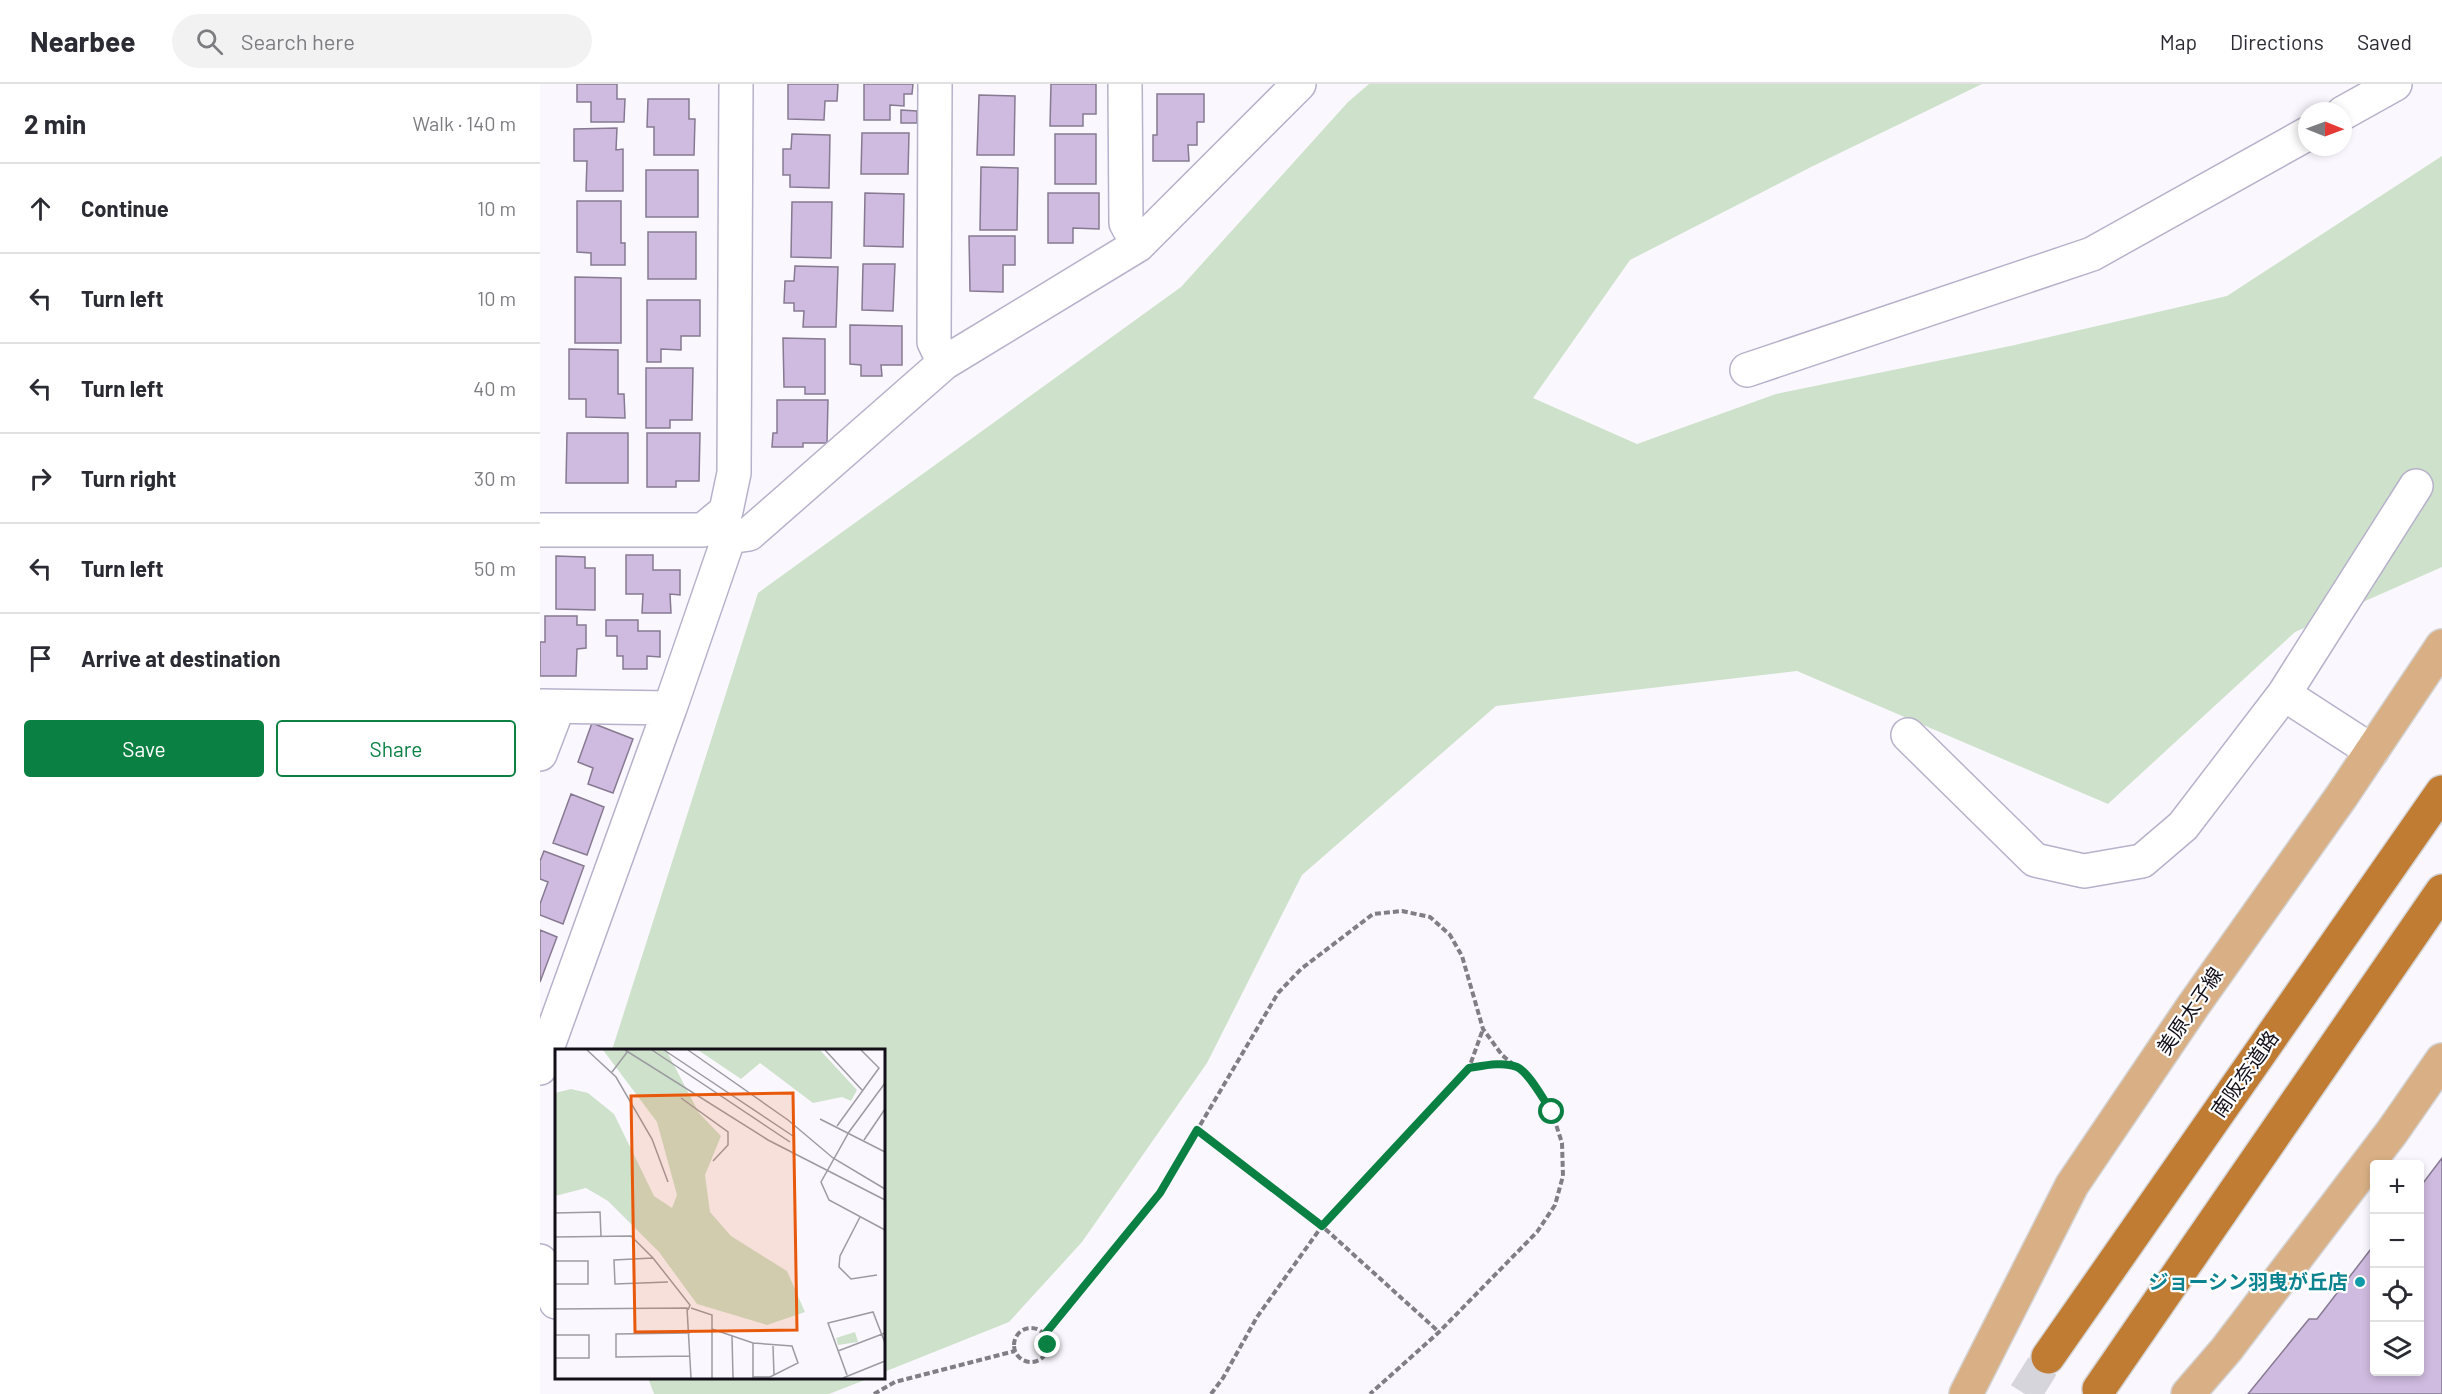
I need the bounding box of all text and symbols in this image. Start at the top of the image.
search box [172,14,592,68]
text: Nearbee [30,24,136,58]
icon: search [193,25,226,58]
text: Search here [241,28,355,54]
text: Map [2160,29,2197,54]
text: Directions [2230,29,2324,54]
text: Saved [2357,29,2412,54]
north arrow [2298,102,2352,156]
text: 2 min [24,108,86,139]
text: Walk · 140 m [412,111,516,135]
icon: ahead [24,192,57,225]
text: Continue [81,195,169,221]
text: 10 m [477,196,516,220]
icon: left [24,282,57,315]
text: Turn left [81,285,164,311]
text: 10 m [477,286,516,310]
icon: left [24,372,57,405]
text: Turn left [81,375,164,401]
text: 40 m [473,376,516,400]
icon: right [24,462,57,495]
text: Turn right [81,465,176,491]
text: 30 m [474,466,516,490]
icon: left [24,552,57,585]
text: Turn left [81,555,164,581]
text: 50 m [474,556,516,580]
icon: arrive [24,642,57,675]
text: Arrive at destination [81,645,280,671]
button: Save [24,720,264,777]
button: Share [276,720,516,777]
street label: 美原太子線 [2151,962,2227,1059]
street label: 南阪奈道路 [2206,1026,2283,1121]
inset map [555,1049,885,1379]
route start [1538,1098,1564,1124]
map controls [2370,1160,2424,1376]
button: + [2370,1160,2424,1214]
button: − [2370,1214,2424,1268]
button: locate [2370,1268,2424,1322]
place label: ジョーシン羽曳が丘店 [2148,1269,2348,1293]
marker: ジョーシン羽曳が丘店 [2353,1275,2367,1289]
button: layers [2370,1322,2424,1376]
route end [1034,1331,1060,1357]

